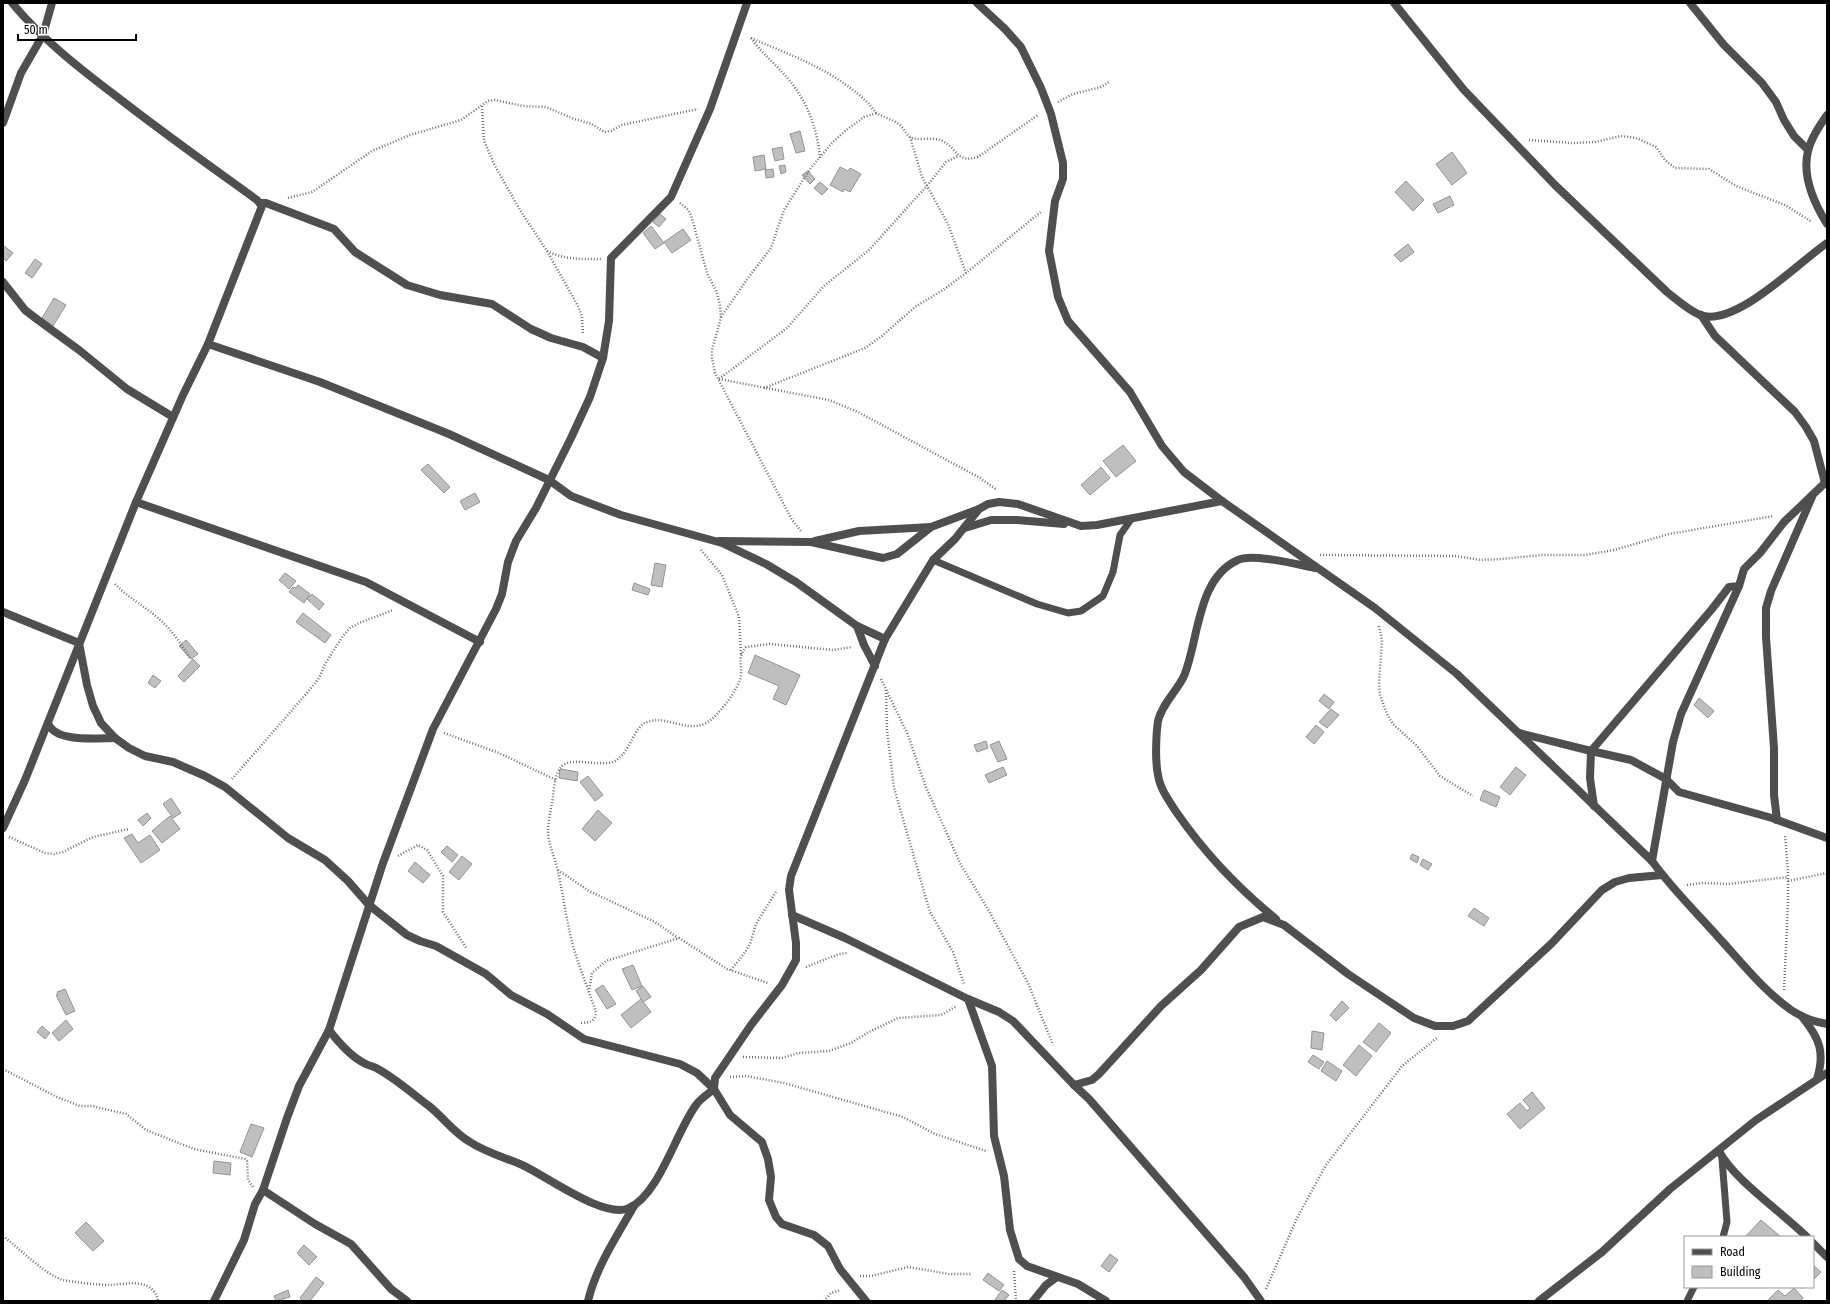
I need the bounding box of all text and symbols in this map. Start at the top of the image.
scale bar [18,16,136,42]
text: 50 m [24,23,48,37]
legend [1684,1236,1814,1288]
text: Road [1720,1245,1745,1259]
text: Building [1720,1265,1761,1279]

